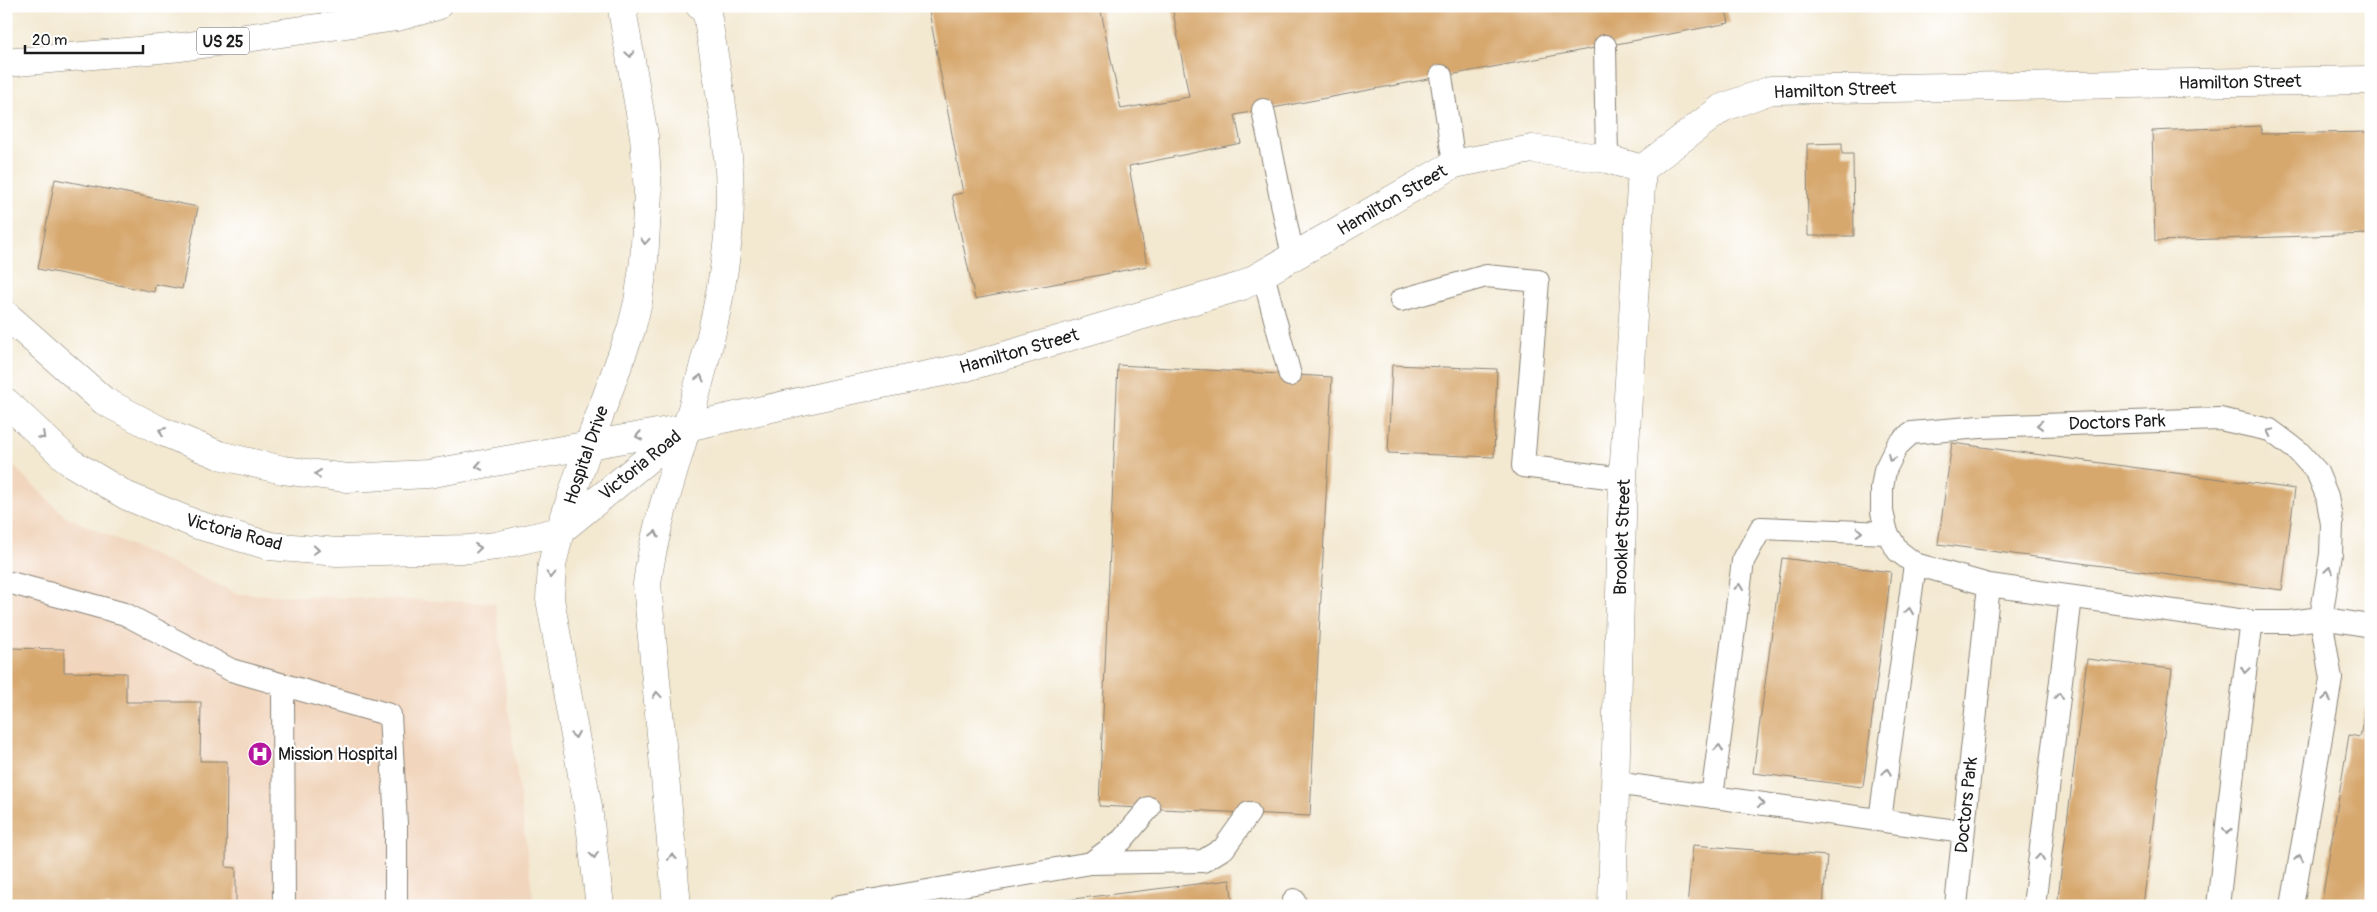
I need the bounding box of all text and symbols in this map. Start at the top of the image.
scale bar [25,22,142,54]
road number: US 25 [197,27,249,54]
text: 20 m [32,31,67,50]
one-way arrow [624,49,634,58]
street label: Hamilton Street [2178,70,2302,95]
street label: Hamilton Street [1773,77,1898,104]
street label: Hamilton Street [1333,159,1452,241]
one-way arrow [640,238,651,246]
street label: Hamilton Street [957,323,1082,379]
one-way arrow [694,374,704,382]
street label: Hospital Drive [559,403,614,508]
street label: Doctors Park [2068,409,2166,436]
one-way arrow [2036,419,2044,430]
street label: Victoria Road [595,425,686,506]
one-way arrow [158,427,167,437]
one-way arrow [2267,429,2276,439]
one-way arrow [36,430,45,439]
one-way arrow [634,430,643,440]
one-way arrow [1887,453,1897,462]
one-way arrow [475,460,483,470]
one-way arrow [313,469,321,480]
street label: Brooklet Street [1609,478,1636,596]
street label: Victoria Road [183,509,285,556]
one-way arrow [1856,527,1863,537]
one-way arrow [649,530,660,539]
one-way arrow [474,543,482,554]
one-way arrow [312,544,320,555]
one-way arrow [2323,566,2333,574]
one-way arrow [546,571,557,579]
one-way arrow [1733,583,1744,591]
one-way arrow [1903,607,1914,615]
one-way arrow [2240,666,2250,674]
one-way arrow [652,691,663,699]
one-way arrow [2053,692,2064,700]
one-way arrow [2322,693,2332,702]
one-way arrow [569,731,580,739]
hospital icon: Mission Hospital [247,741,273,767]
place label: Mission Hospital [278,743,398,766]
one-way arrow [1713,744,1723,753]
street label: Doctors Park [1950,755,1983,854]
one-way arrow [1881,768,1892,776]
one-way arrow [1756,798,1765,808]
one-way arrow [2222,828,2233,836]
one-way arrow [588,851,599,859]
one-way arrow [667,853,678,861]
one-way arrow [2034,853,2045,861]
one-way arrow [2294,853,2304,862]

